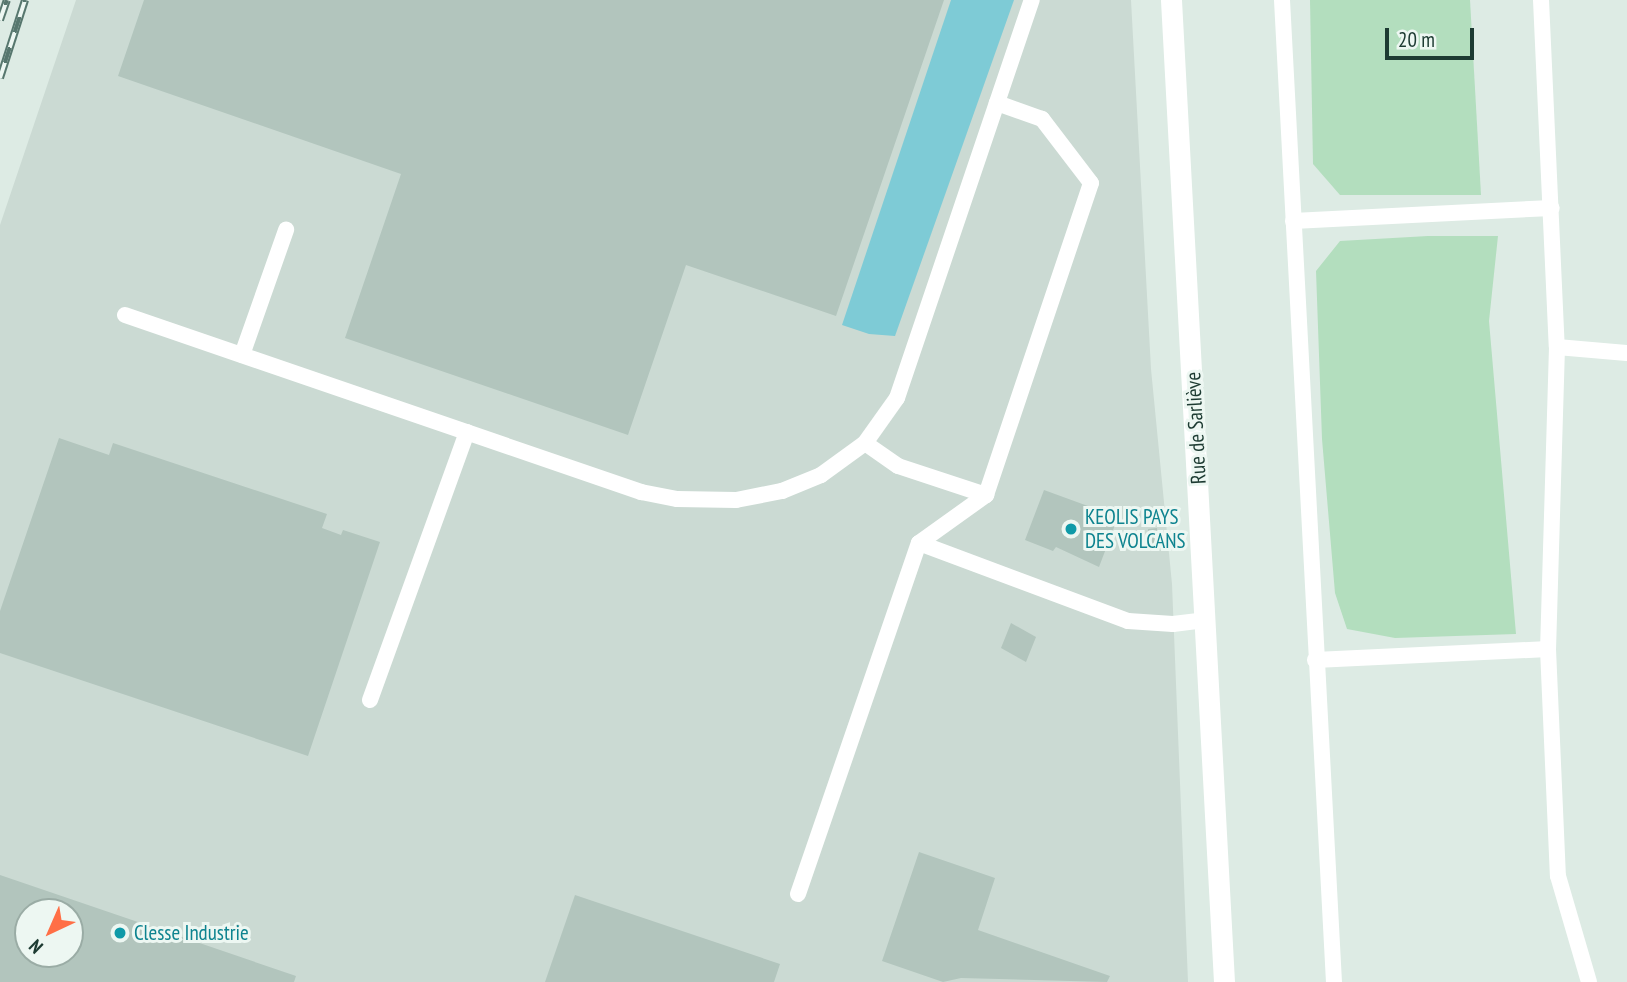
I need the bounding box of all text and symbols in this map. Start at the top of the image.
scale bar [1389,14,1478,58]
text: 20 m [1398,26,1435,53]
street label: Rue de Sarliève [1180,371,1212,485]
place label: KEOLIS PAYS DES VOLCANS [1085,504,1186,554]
marker: KEOLIS PAYS DES VOLCANS [1063,521,1079,537]
north arrow [14,898,84,968]
place label: Clesse Industrie [134,920,249,946]
marker: Clesse Industrie [112,925,128,941]
text: N [24,934,48,959]

